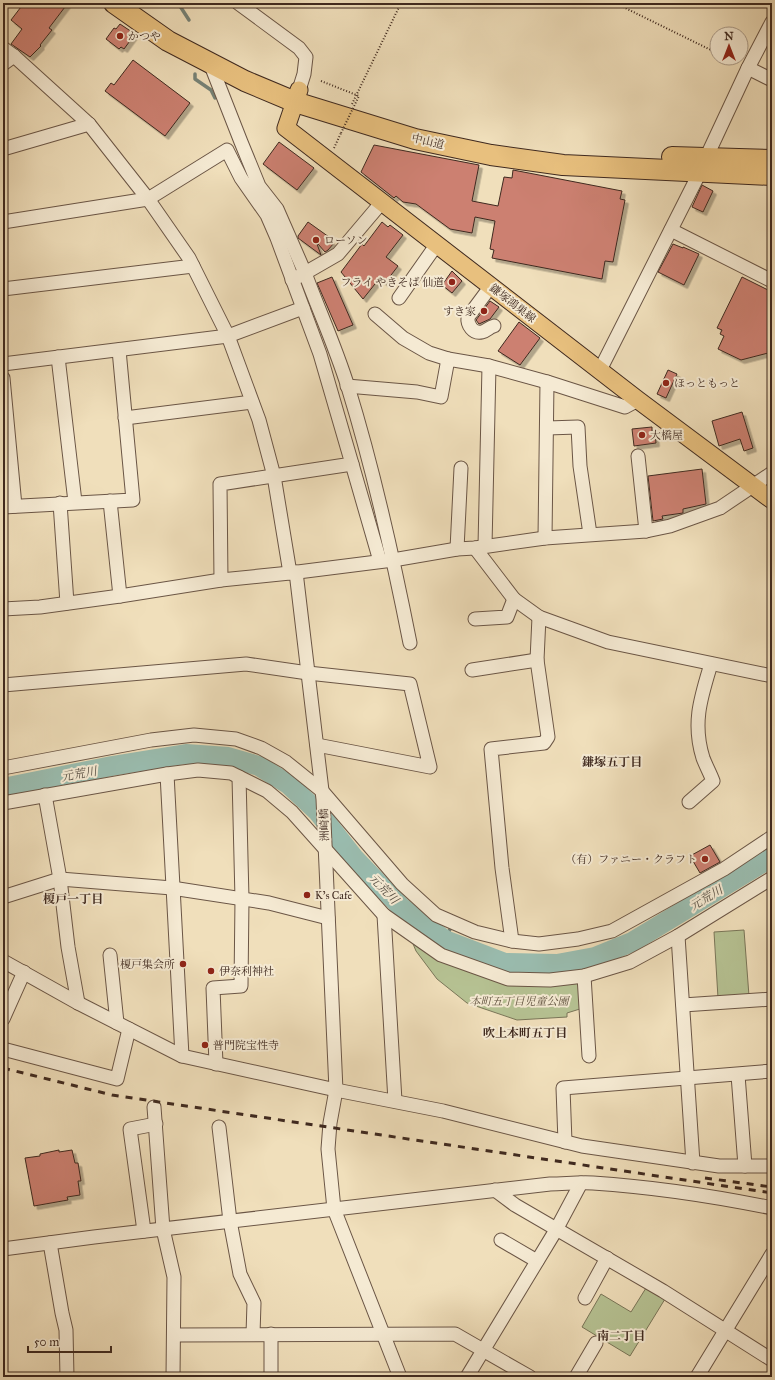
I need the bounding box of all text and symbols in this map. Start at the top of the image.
north arrow [709,26,749,66]
place label: かつや [128,30,161,43]
text: N [724,30,734,43]
marker: かつや [115,31,125,41]
street label: 中山道 [410,131,445,152]
place label: ローソン [324,234,368,247]
marker: ローソン [311,235,321,245]
place label: フライ やきそば 仙道 [341,276,444,289]
marker: フライ やきそば 仙道 [447,277,457,287]
street label: 鎌塚鴻巣線 [487,281,538,325]
place label: すき家 [443,305,476,318]
marker: すき家 [479,306,489,316]
place label: ほっともっと [674,377,740,390]
marker: ほっともっと [661,378,671,388]
place label: 大橋屋 [650,429,683,442]
marker: 大橋屋 [637,430,647,440]
district label: 鎌塚五丁目 [582,755,642,769]
water label: 元荒川 [60,764,100,784]
street label: 洲崎橋 [317,808,332,842]
place label: （有）ファニー・クラフト [565,853,697,866]
marker: （有）ファニー・クラフト [700,854,710,864]
water label: 元荒川 [366,871,403,908]
water label: 元荒川 [687,882,727,913]
place label: K's Cafe [315,889,353,902]
marker: K's Cafe [302,890,312,900]
district label: 榎戸一丁目 [43,892,103,906]
place label: 榎戸集会所 [120,958,175,971]
marker: 榎戸集会所 [178,959,188,969]
place label: 伊奈利神社 [219,965,274,978]
marker: 伊奈利神社 [206,966,216,976]
park label: 本町五丁目児童公園 [470,995,570,1008]
district label: 吹上本町五丁目 [483,1026,567,1040]
place label: 普門院宝性寺 [213,1039,279,1052]
marker: 普門院宝性寺 [200,1040,210,1050]
scale bar [28,1328,111,1354]
district label: 南二丁目 [597,1329,645,1343]
text: 50 m [34,1335,59,1349]

